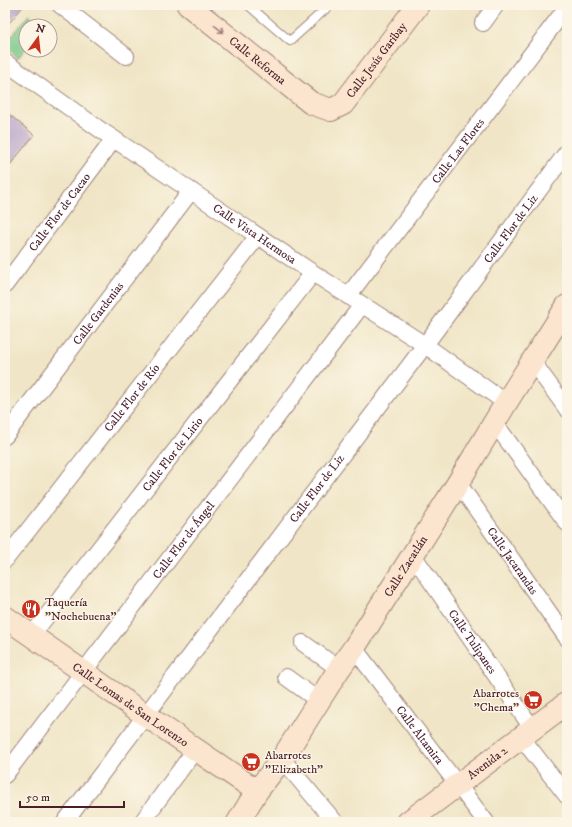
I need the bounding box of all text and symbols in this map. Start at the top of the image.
north arrow [18,18,58,58]
street label: Calle Jesús Garibay [343,19,410,101]
text: N [34,21,47,37]
one-way arrow [213,25,224,34]
street label: Calle Reforma [226,33,290,88]
street label: Calle Las Flores [428,115,488,187]
street label: Calle Flor de Cacao [25,170,94,254]
street label: Calle Flor de Liz [480,191,541,266]
street label: Calle Vista Hermosa [210,200,300,268]
street label: Calle Gardenias [69,279,127,348]
street label: Calle Flor de Río [101,361,163,435]
street label: Calle Flor de Lirio [139,414,206,494]
street label: Calle Flor de Liz [286,451,348,526]
street label: Calle Flor de Ángel [149,498,218,582]
street label: Calle Jacarandas [484,524,541,597]
street label: Calle Zacatlán [381,532,431,600]
place label: Taquería "Nochebuena" [45,595,116,624]
restaurant icon: Taquería "Nochebuena" [20,598,42,620]
street label: Calle Tulipanes [445,606,500,677]
street label: Calle Lomas de San Lorenzo [69,659,192,750]
place label: Abarrotes "Chema" [473,686,519,715]
supermarket icon: Abarrotes "Chema" [522,689,544,711]
street label: Calle Altamira [393,703,447,768]
street label: Avenida 2 [464,743,510,783]
place label: Abarrotes "Elizabeth" [265,748,323,777]
supermarket icon: Abarrotes "Elizabeth" [240,751,262,773]
scale bar [20,783,124,809]
text: 50 m [26,790,50,805]

